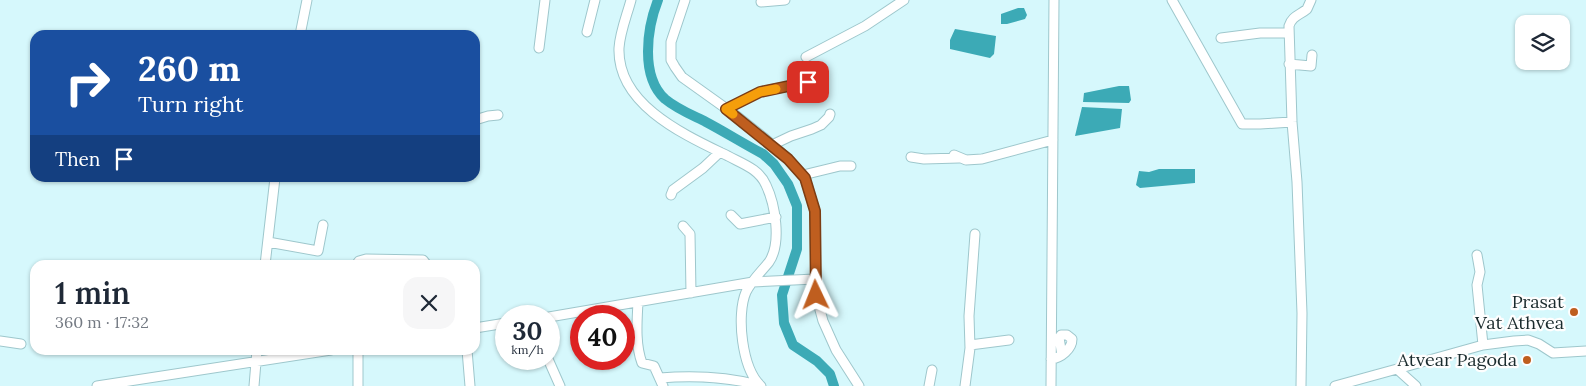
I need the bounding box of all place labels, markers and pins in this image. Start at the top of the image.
pin [787,61,829,103]
place label: Prasat Vat Athvea [1474,290,1564,334]
marker: Prasat Vat Athvea [1568,306,1580,318]
place label: Atvear Pagoda [1397,348,1517,371]
marker: Atvear Pagoda [1521,354,1533,366]

